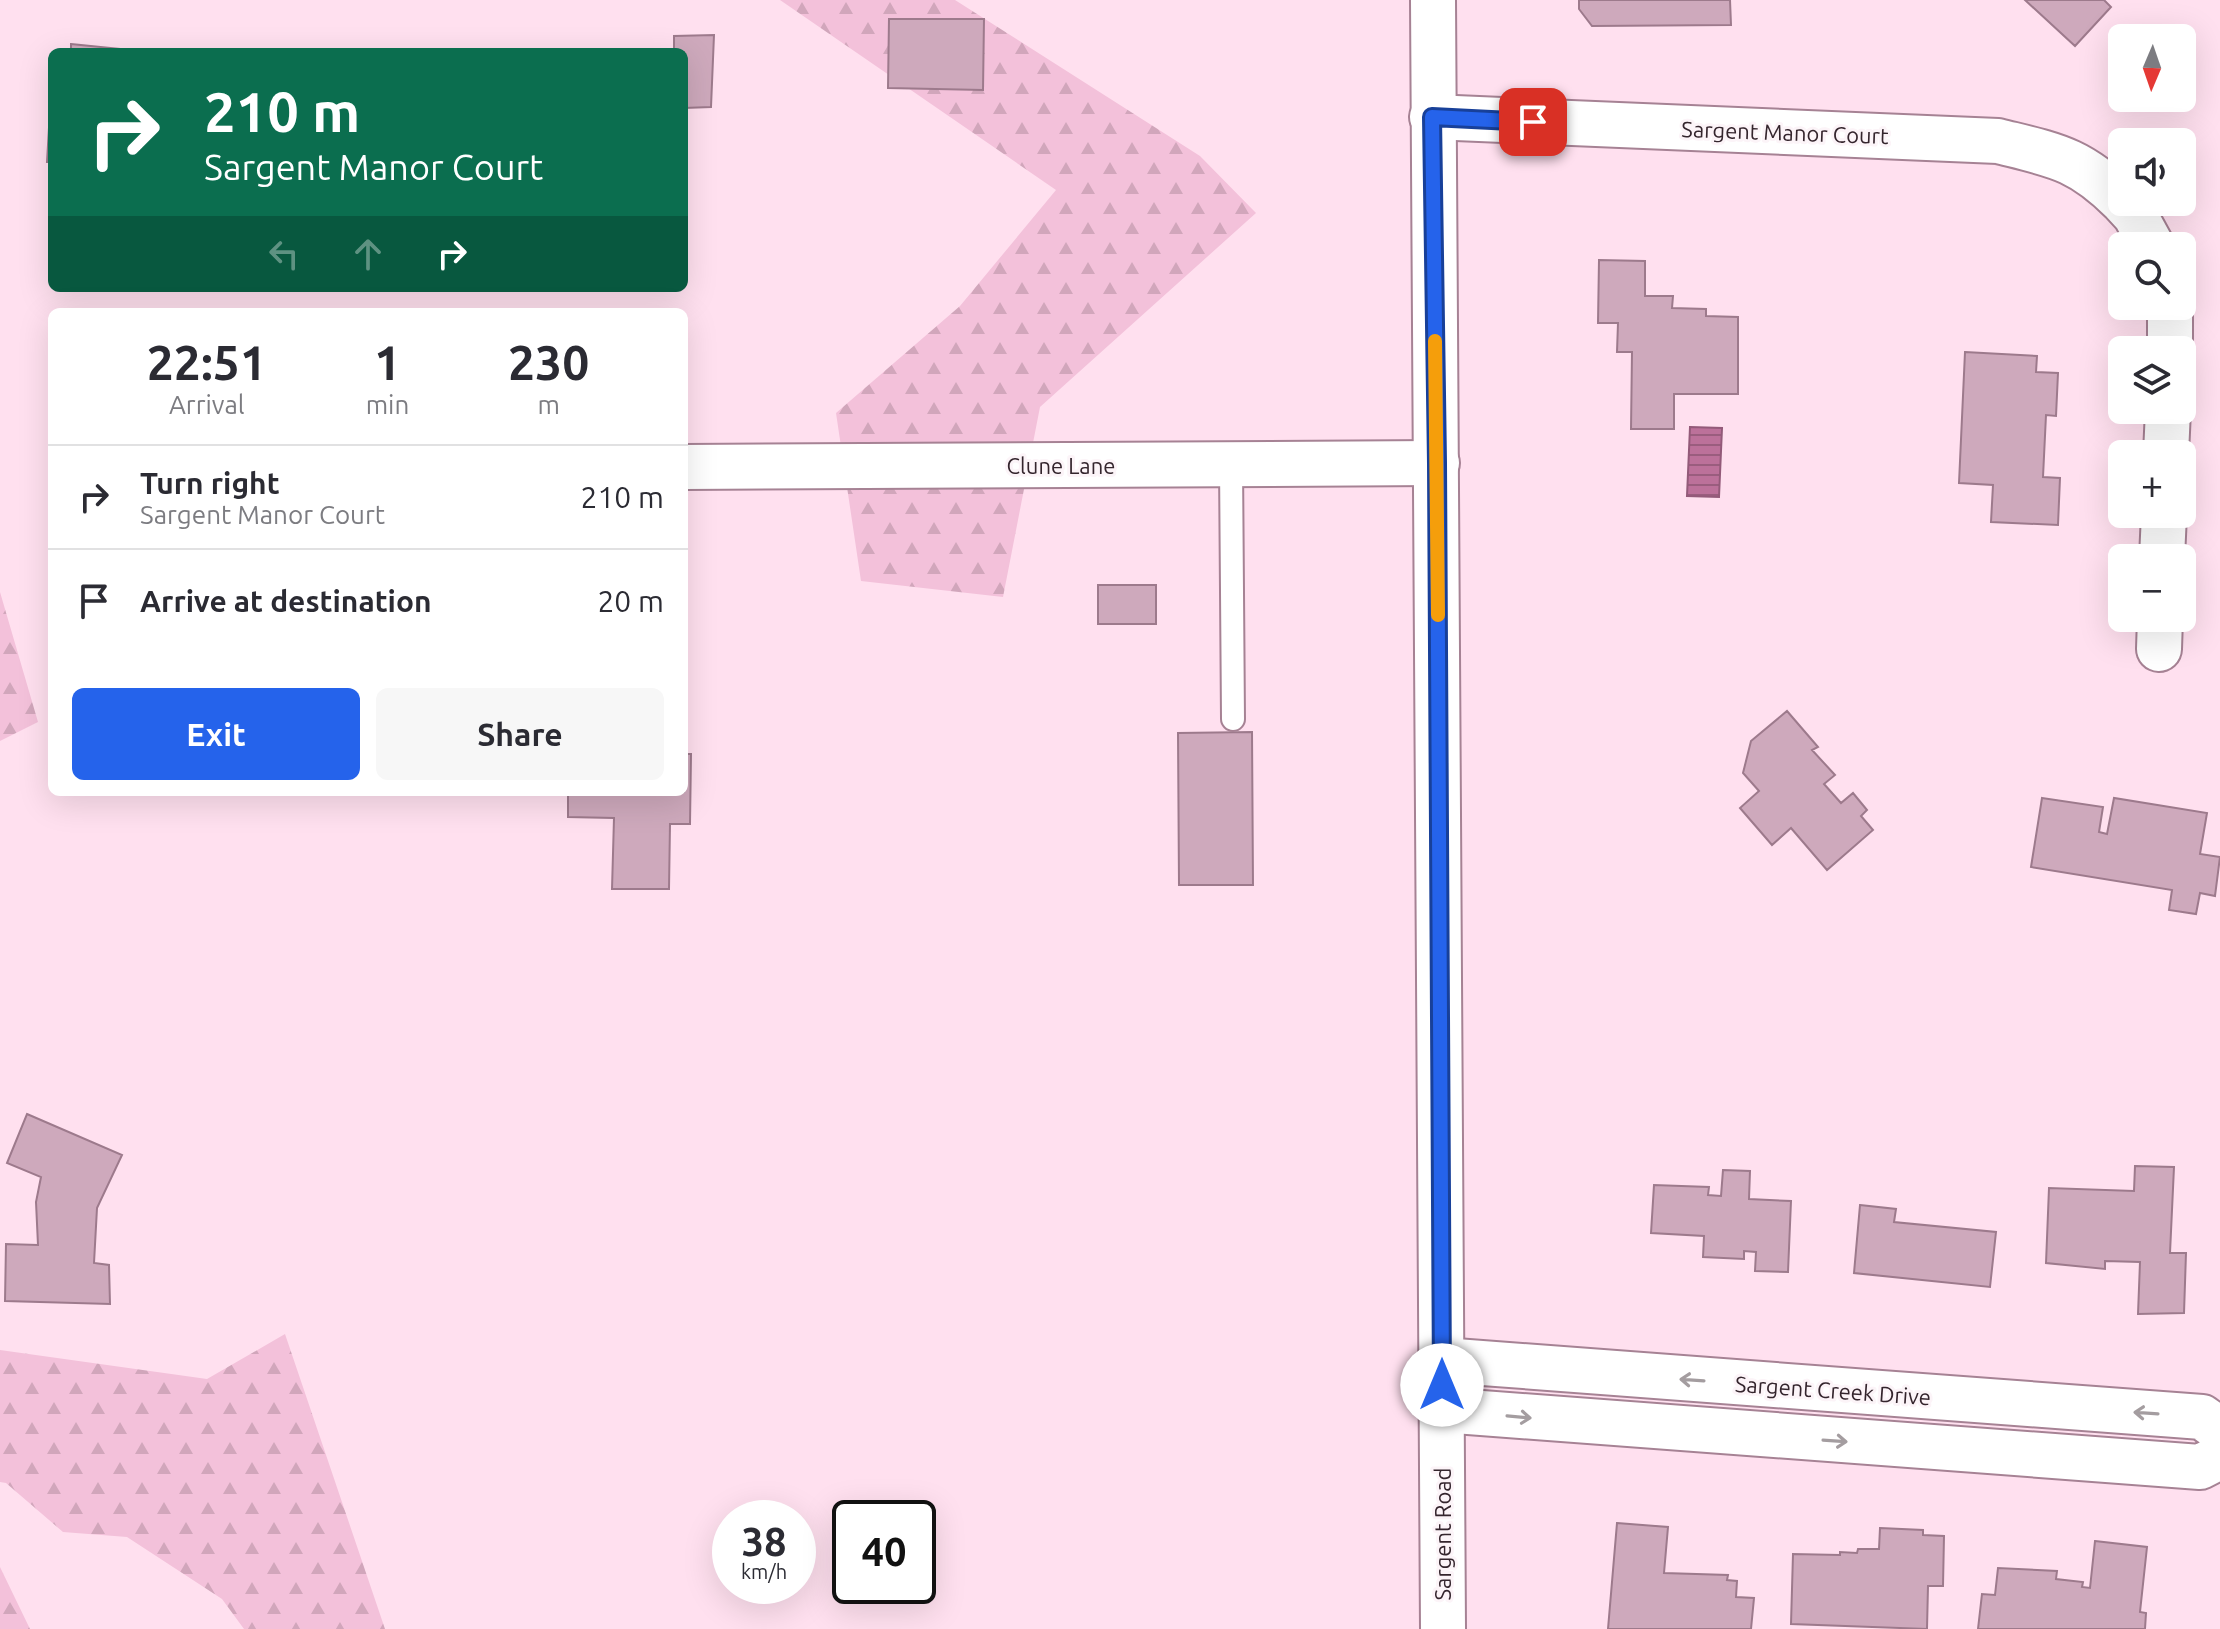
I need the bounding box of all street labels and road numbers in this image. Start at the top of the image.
street label: Sargent Manor Court [1681,116,1889,148]
street label: Clune Lane [1007,453,1115,478]
street label: Sargent Creek Drive [1734,1371,1932,1409]
street label: Sargent Road [1430,1468,1455,1600]

